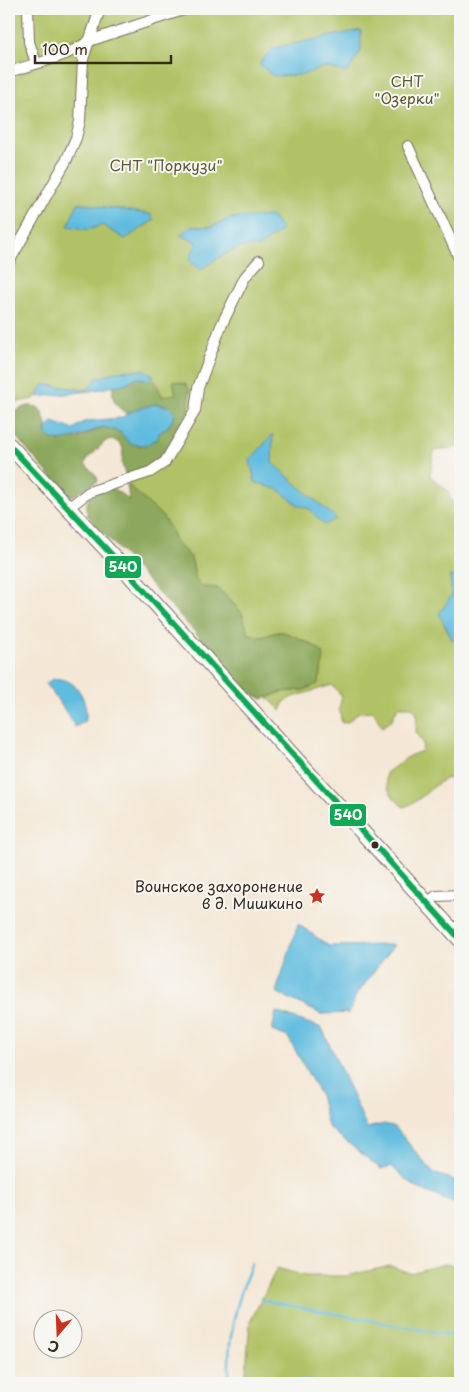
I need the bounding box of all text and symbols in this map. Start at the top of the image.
scale bar [35,32,171,64]
text: 100 m [42,37,88,60]
park label: СНТ "Озерки" [374,69,440,109]
park label: СНТ "Поркузи" [109,153,223,176]
line badge: 540 [104,555,142,579]
text: 540 [109,556,137,577]
line badge: 540 [329,803,367,827]
text: 540 [334,804,362,825]
unlabelled marker [370,840,380,850]
place label: Воинское захоронение в д. Мишкино [134,874,303,914]
place icon: Воинское захоронение в д. Мишкино [307,886,327,906]
north arrow [32,1310,82,1360]
text: С [45,1335,62,1358]

